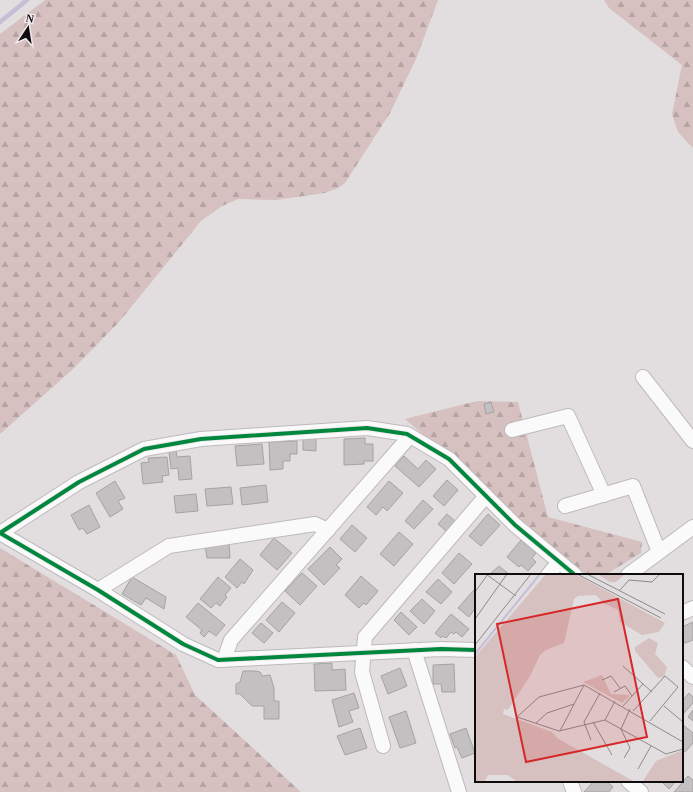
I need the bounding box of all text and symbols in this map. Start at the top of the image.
north arrow [8,8,48,48]
text: N [25,12,35,25]
inset map [475,574,683,782]

